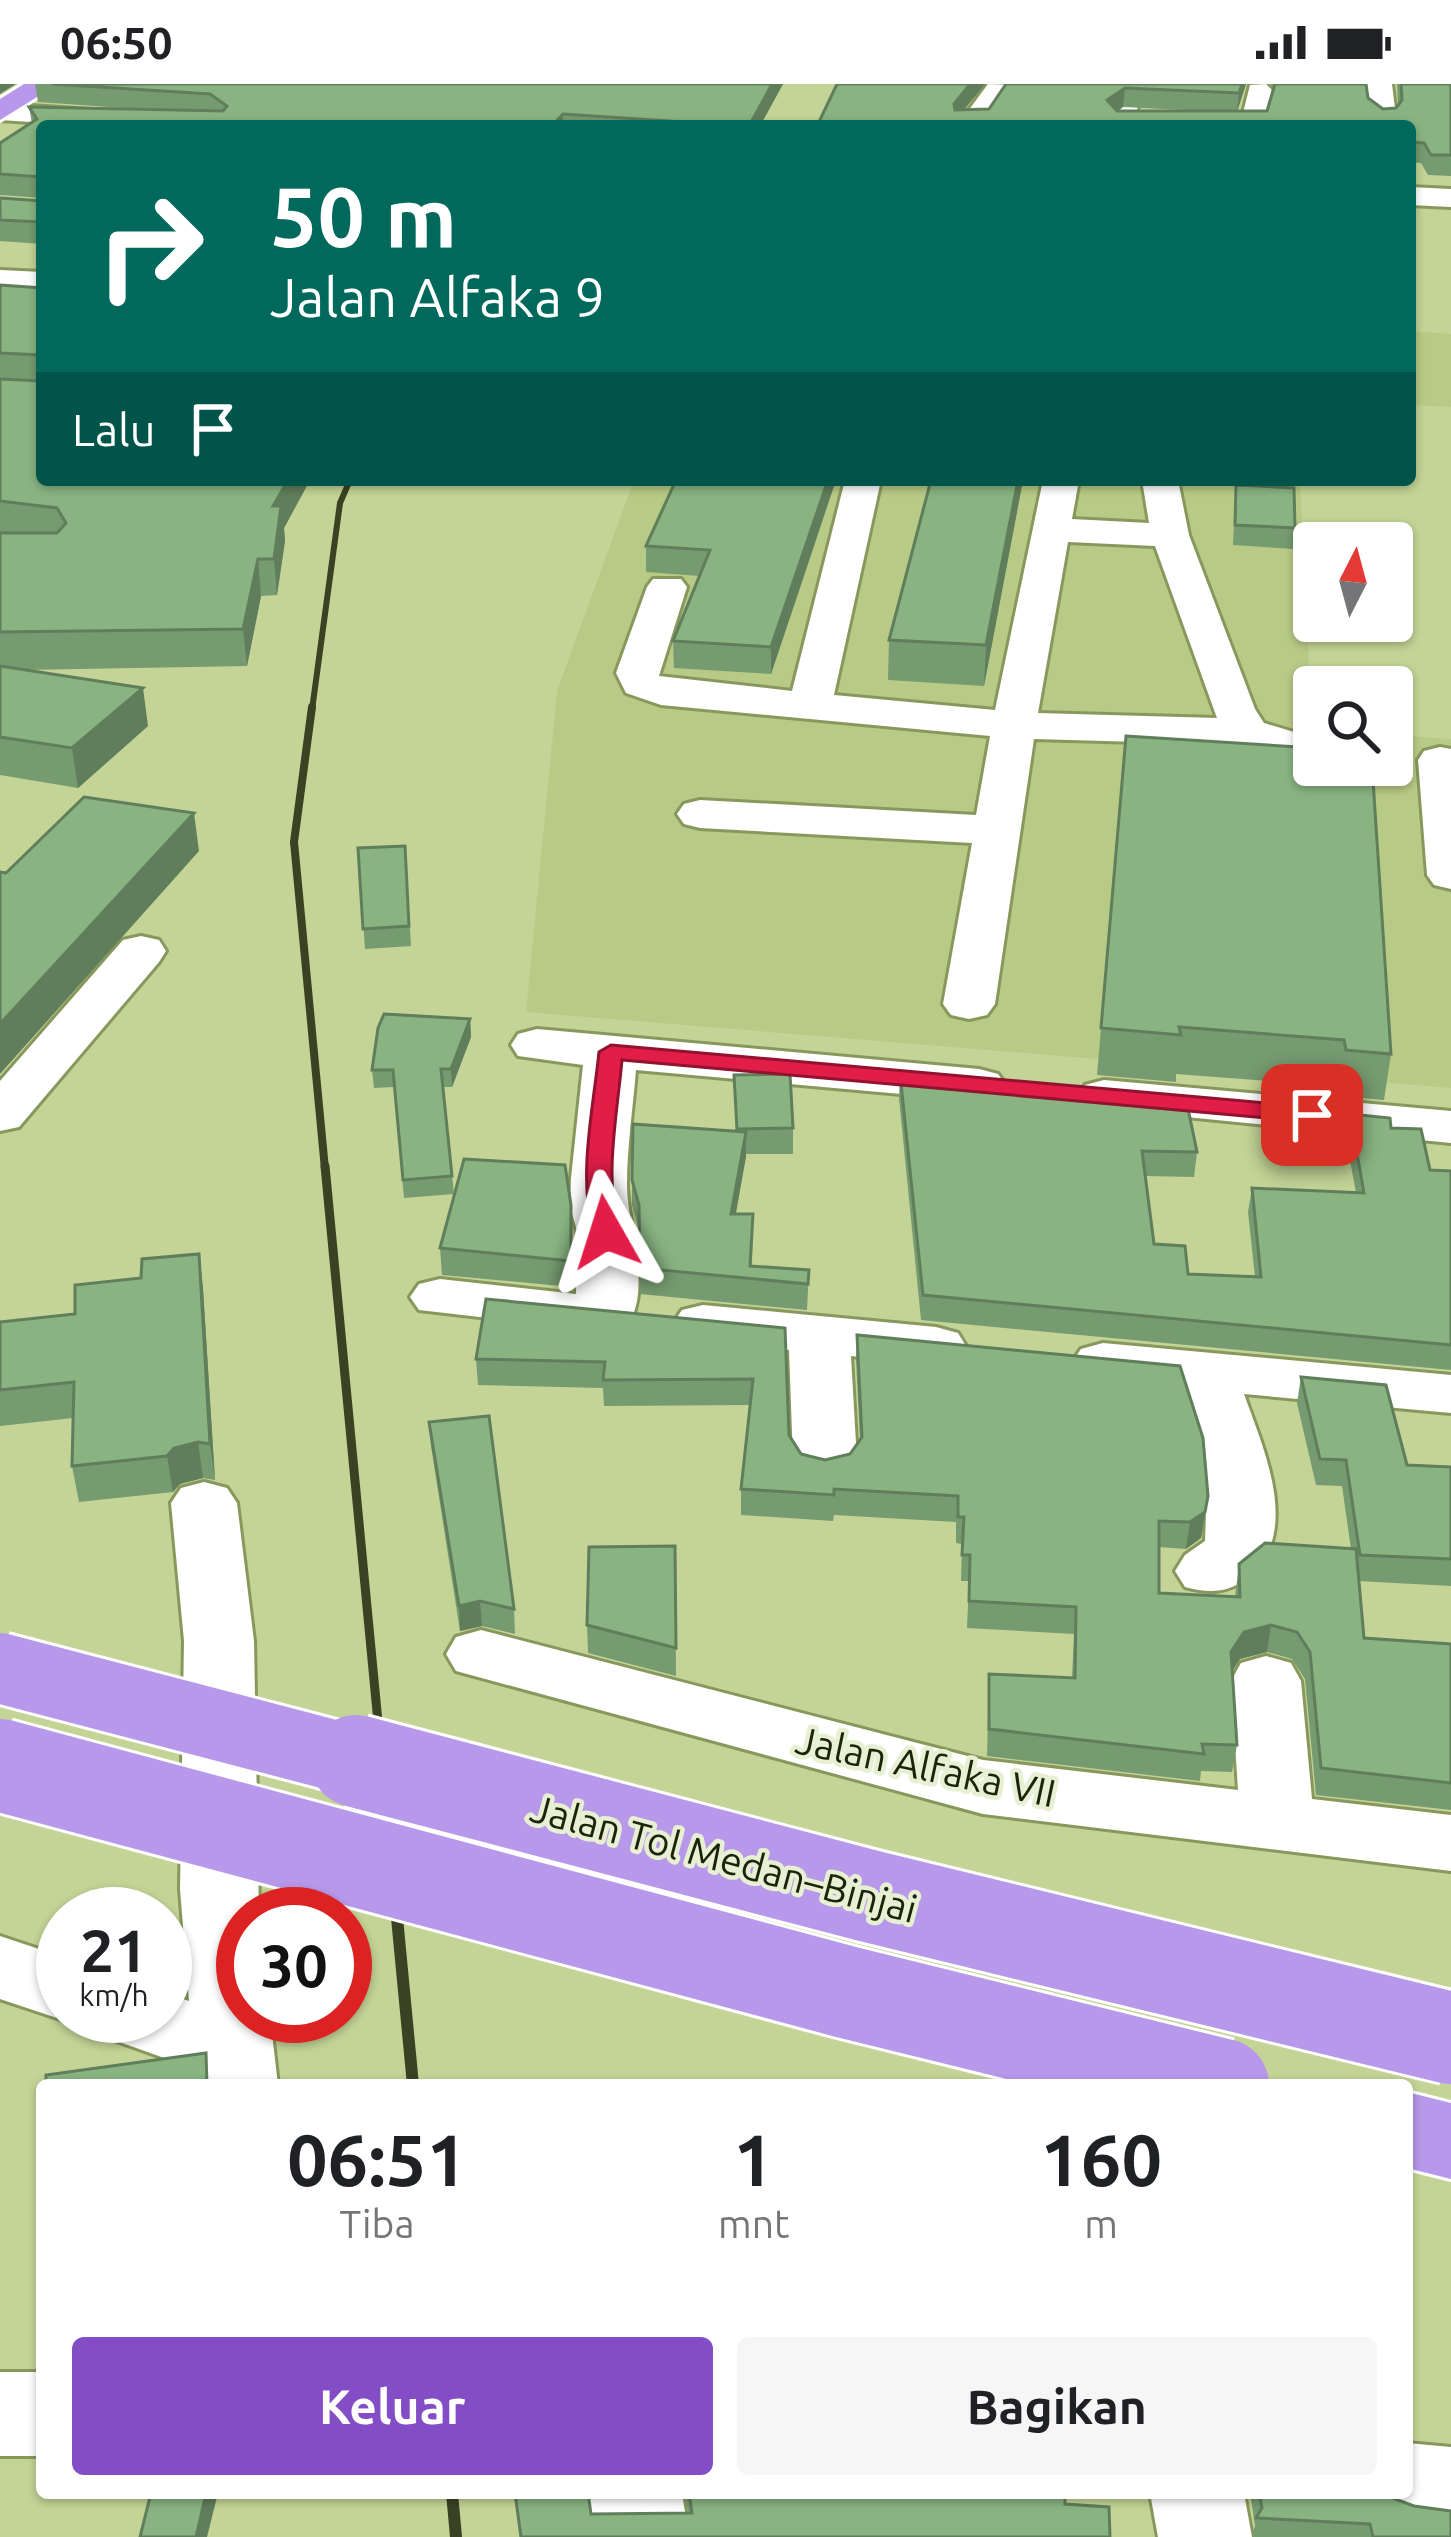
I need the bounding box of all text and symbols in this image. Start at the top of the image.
text: 06:50 [60,17,173,68]
icon: right [72,168,228,324]
text: 50 m [270,169,457,263]
text: Jalan Alfaka 9 [270,267,605,327]
icon: arrive [180,396,246,462]
text: Lalu [72,404,156,455]
north arrow [1293,522,1413,642]
map controls [1293,522,1413,786]
button: search [1293,666,1413,786]
pin [1261,1064,1363,1166]
icon: arrive [1279,1082,1345,1148]
position arrow [543,1169,669,1295]
street label: Jalan Alfaka VII [792,1717,1060,1815]
street label: Jalan Tol Medan–Binjai [526,1786,922,1930]
speed limit sign: 30 [216,1887,372,2043]
text: 21 [80,1916,148,1983]
text: km/h [79,1978,149,2012]
text: 06:51 [287,2119,467,2200]
text: 1 [733,2119,774,2200]
text: 160 [1040,2119,1162,2200]
text: Tiba [340,2202,414,2245]
text: mnt [718,2202,789,2245]
text: m [1084,2202,1118,2245]
button: Keluar [72,2337,713,2475]
button: Bagikan [737,2337,1377,2475]

